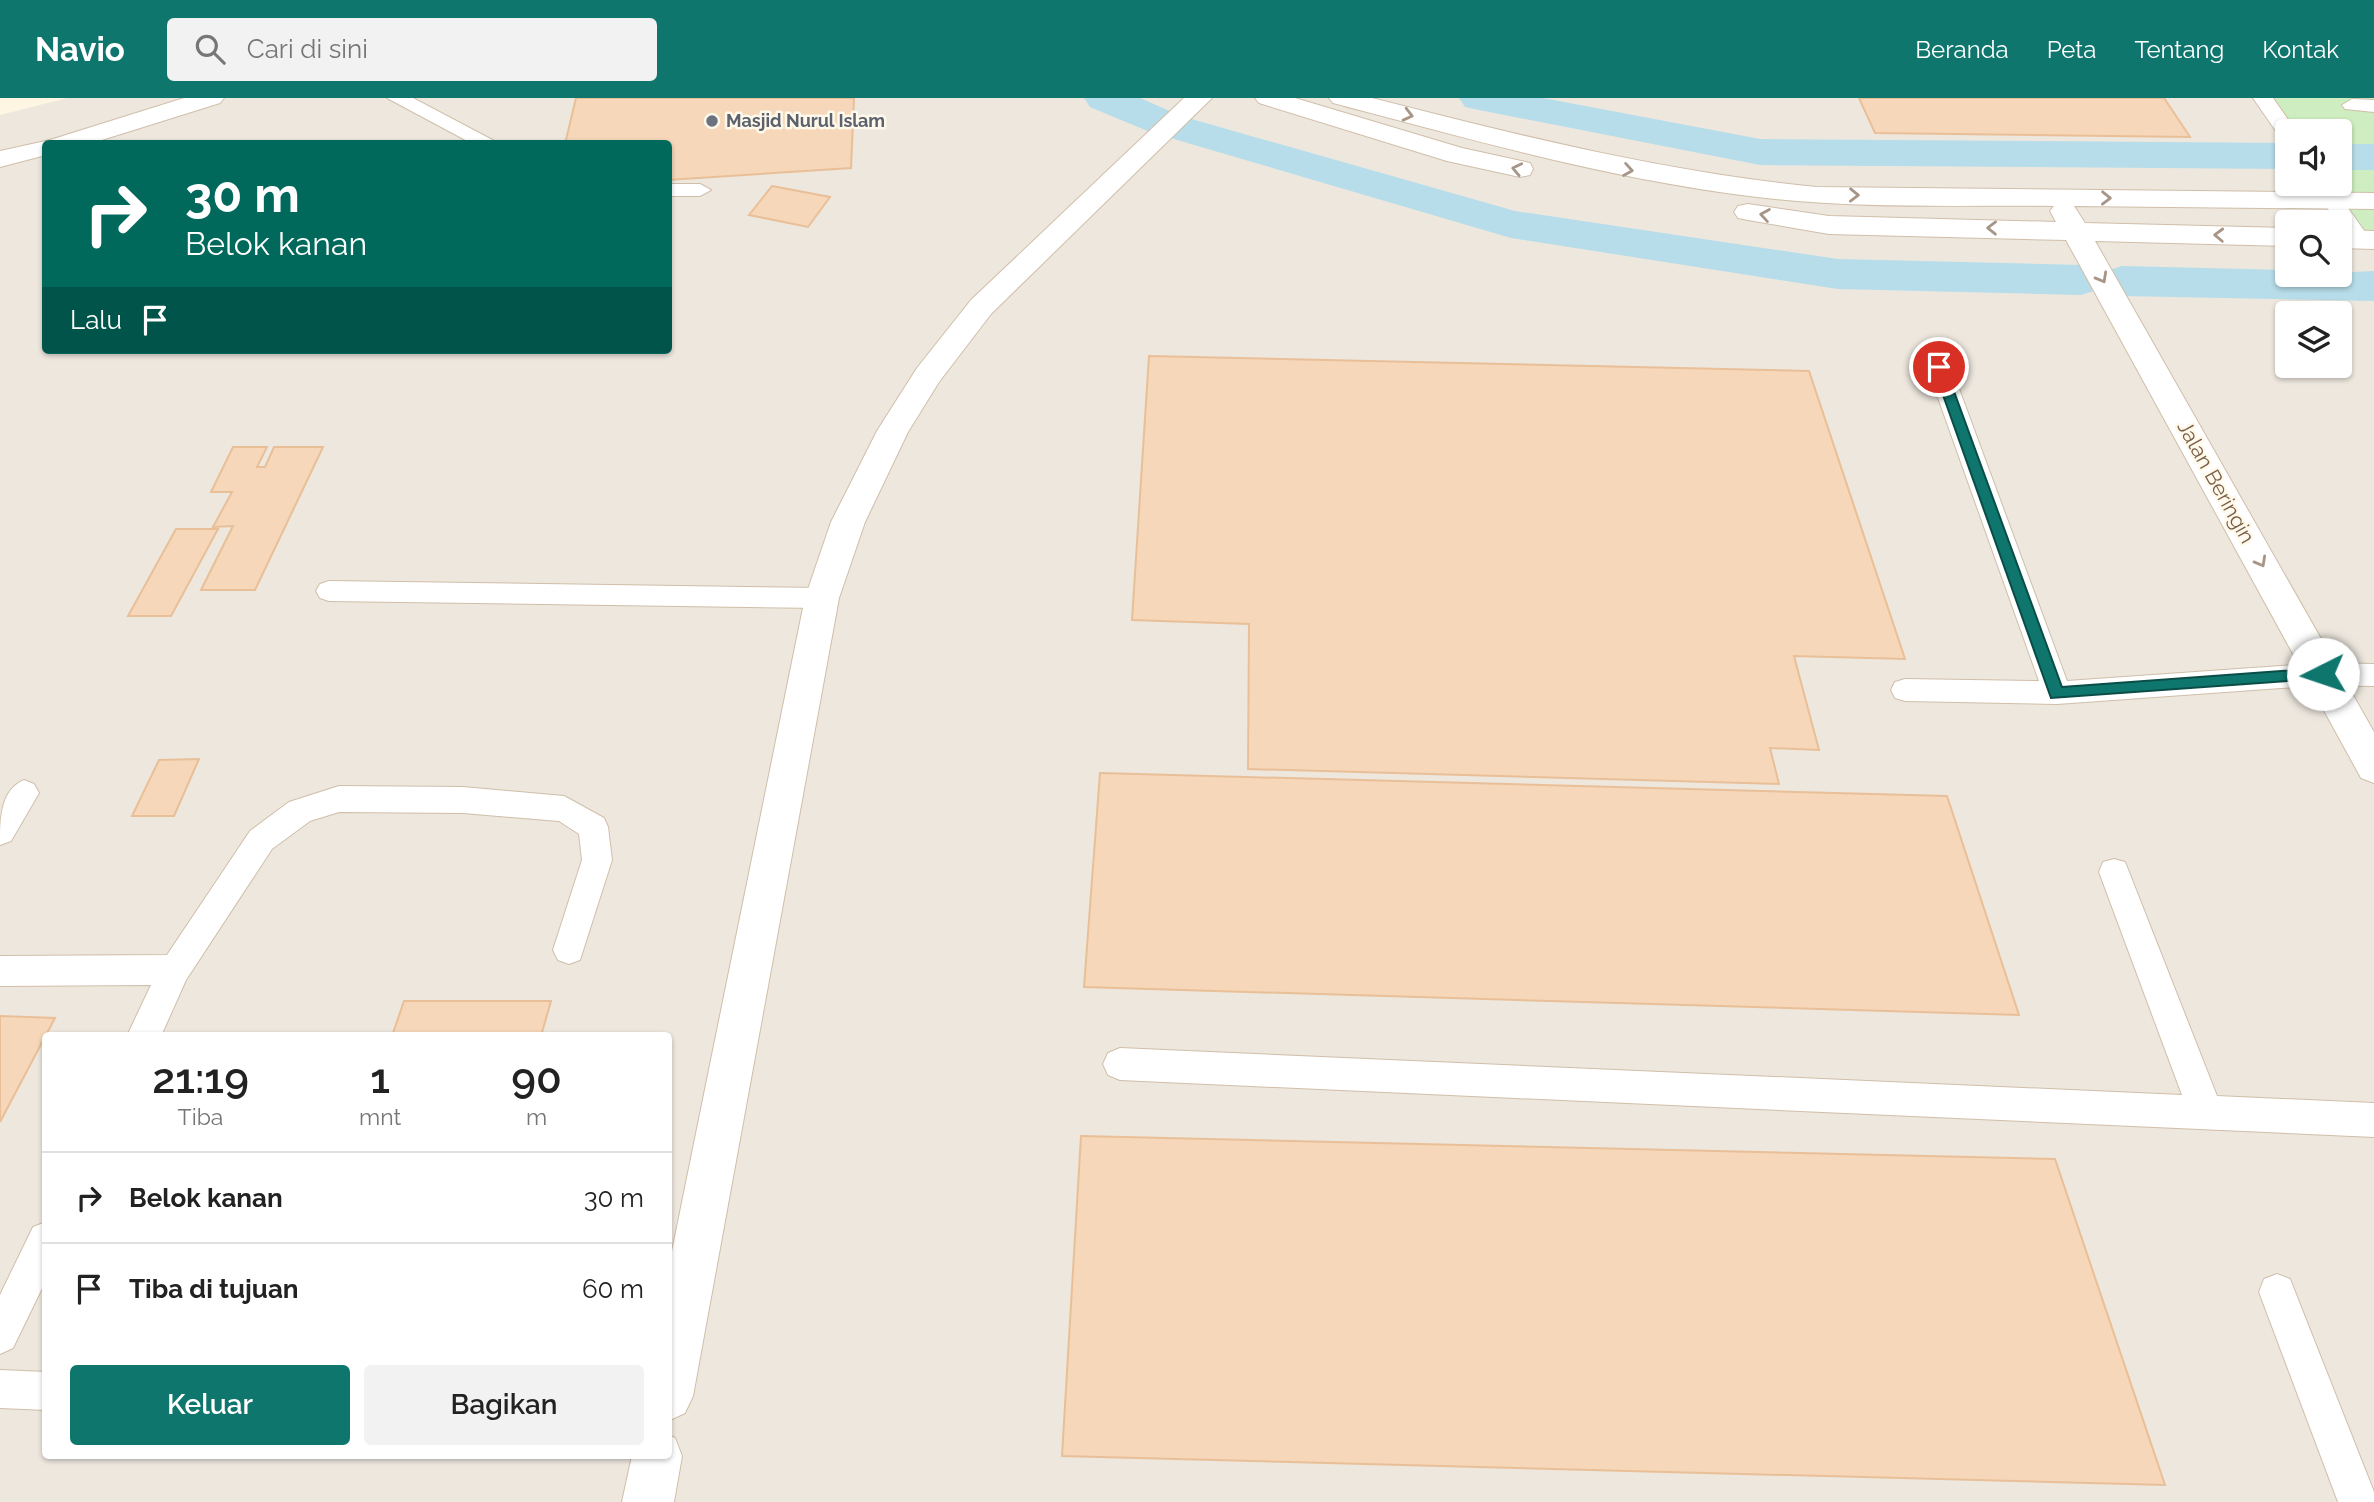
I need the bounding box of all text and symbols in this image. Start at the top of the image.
search box [167,18,657,81]
text: Navio [35,30,125,69]
icon: search [191,30,229,68]
text: Cari di sini [247,34,368,64]
text: Beranda [1915,35,2009,64]
text: Peta [2047,35,2096,64]
text: Tentang [2134,35,2224,64]
text: Kontak [2262,35,2339,64]
one-way arrow [1402,107,1414,121]
place label: Masjid Nurul Islam [726,110,885,131]
marker: Masjid Nurul Islam [704,113,720,129]
map controls [2275,119,2352,378]
button: sound [2275,119,2352,196]
one-way arrow [1511,162,1523,177]
one-way arrow [1622,162,1634,177]
text: 30 m [185,166,300,223]
icon: right [70,168,161,259]
one-way arrow [1849,187,1860,203]
one-way arrow [2101,190,2112,206]
one-way arrow [1759,208,1771,223]
button: search [2275,210,2352,287]
one-way arrow [1986,220,1996,236]
text: Belok kanan [185,225,367,262]
one-way arrow [2213,227,2224,242]
one-way arrow [2094,270,2107,283]
icon: arrive [136,301,174,339]
button: layers [2275,301,2352,378]
text: Lalu [70,305,122,335]
pin [1909,337,1969,397]
icon: arrive [1920,348,1958,386]
street label: Jalan Beringin [2172,416,2260,547]
one-way arrow [2252,555,2266,568]
position arrow [2286,637,2360,711]
text: 21:19 [152,1054,249,1103]
text: 1 [370,1054,390,1103]
text: 90 [511,1054,562,1103]
text: Tiba [178,1103,223,1130]
text: mnt [359,1103,401,1130]
text: m [526,1103,547,1130]
icon: right [70,1179,108,1217]
text: Belok kanan [129,1183,283,1213]
text: 30 m [584,1183,644,1213]
icon: arrive [70,1270,108,1308]
text: Tiba di tujuan [129,1274,299,1304]
text: 60 m [582,1274,644,1304]
button: Keluar [70,1365,350,1445]
button: Bagikan [364,1365,644,1445]

